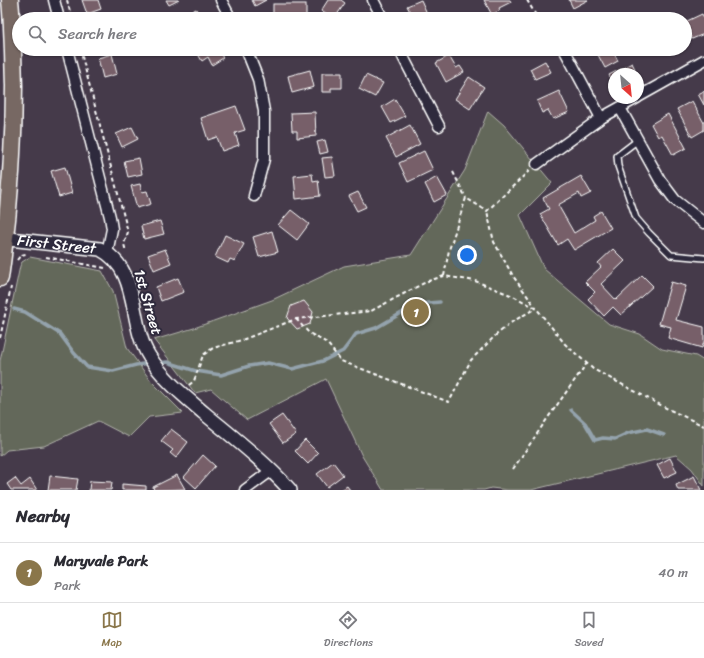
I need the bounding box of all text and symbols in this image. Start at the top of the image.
search box [12,12,692,56]
text: Search here [58,21,137,47]
icon: search [26,23,48,45]
north arrow [608,68,644,104]
street label: First Street [16,227,98,262]
your location [457,245,477,265]
street label: 1st Street [126,266,170,338]
pin: 1 [403,297,429,327]
text: Nearby [16,501,70,531]
text: Maryvale Park [54,548,148,574]
text: 1 [26,561,32,584]
text: 40 m [658,561,688,584]
text: Park [54,574,81,597]
tab: Map [101,609,123,652]
tab: Directions [324,609,373,652]
tab: Saved [574,609,603,652]

